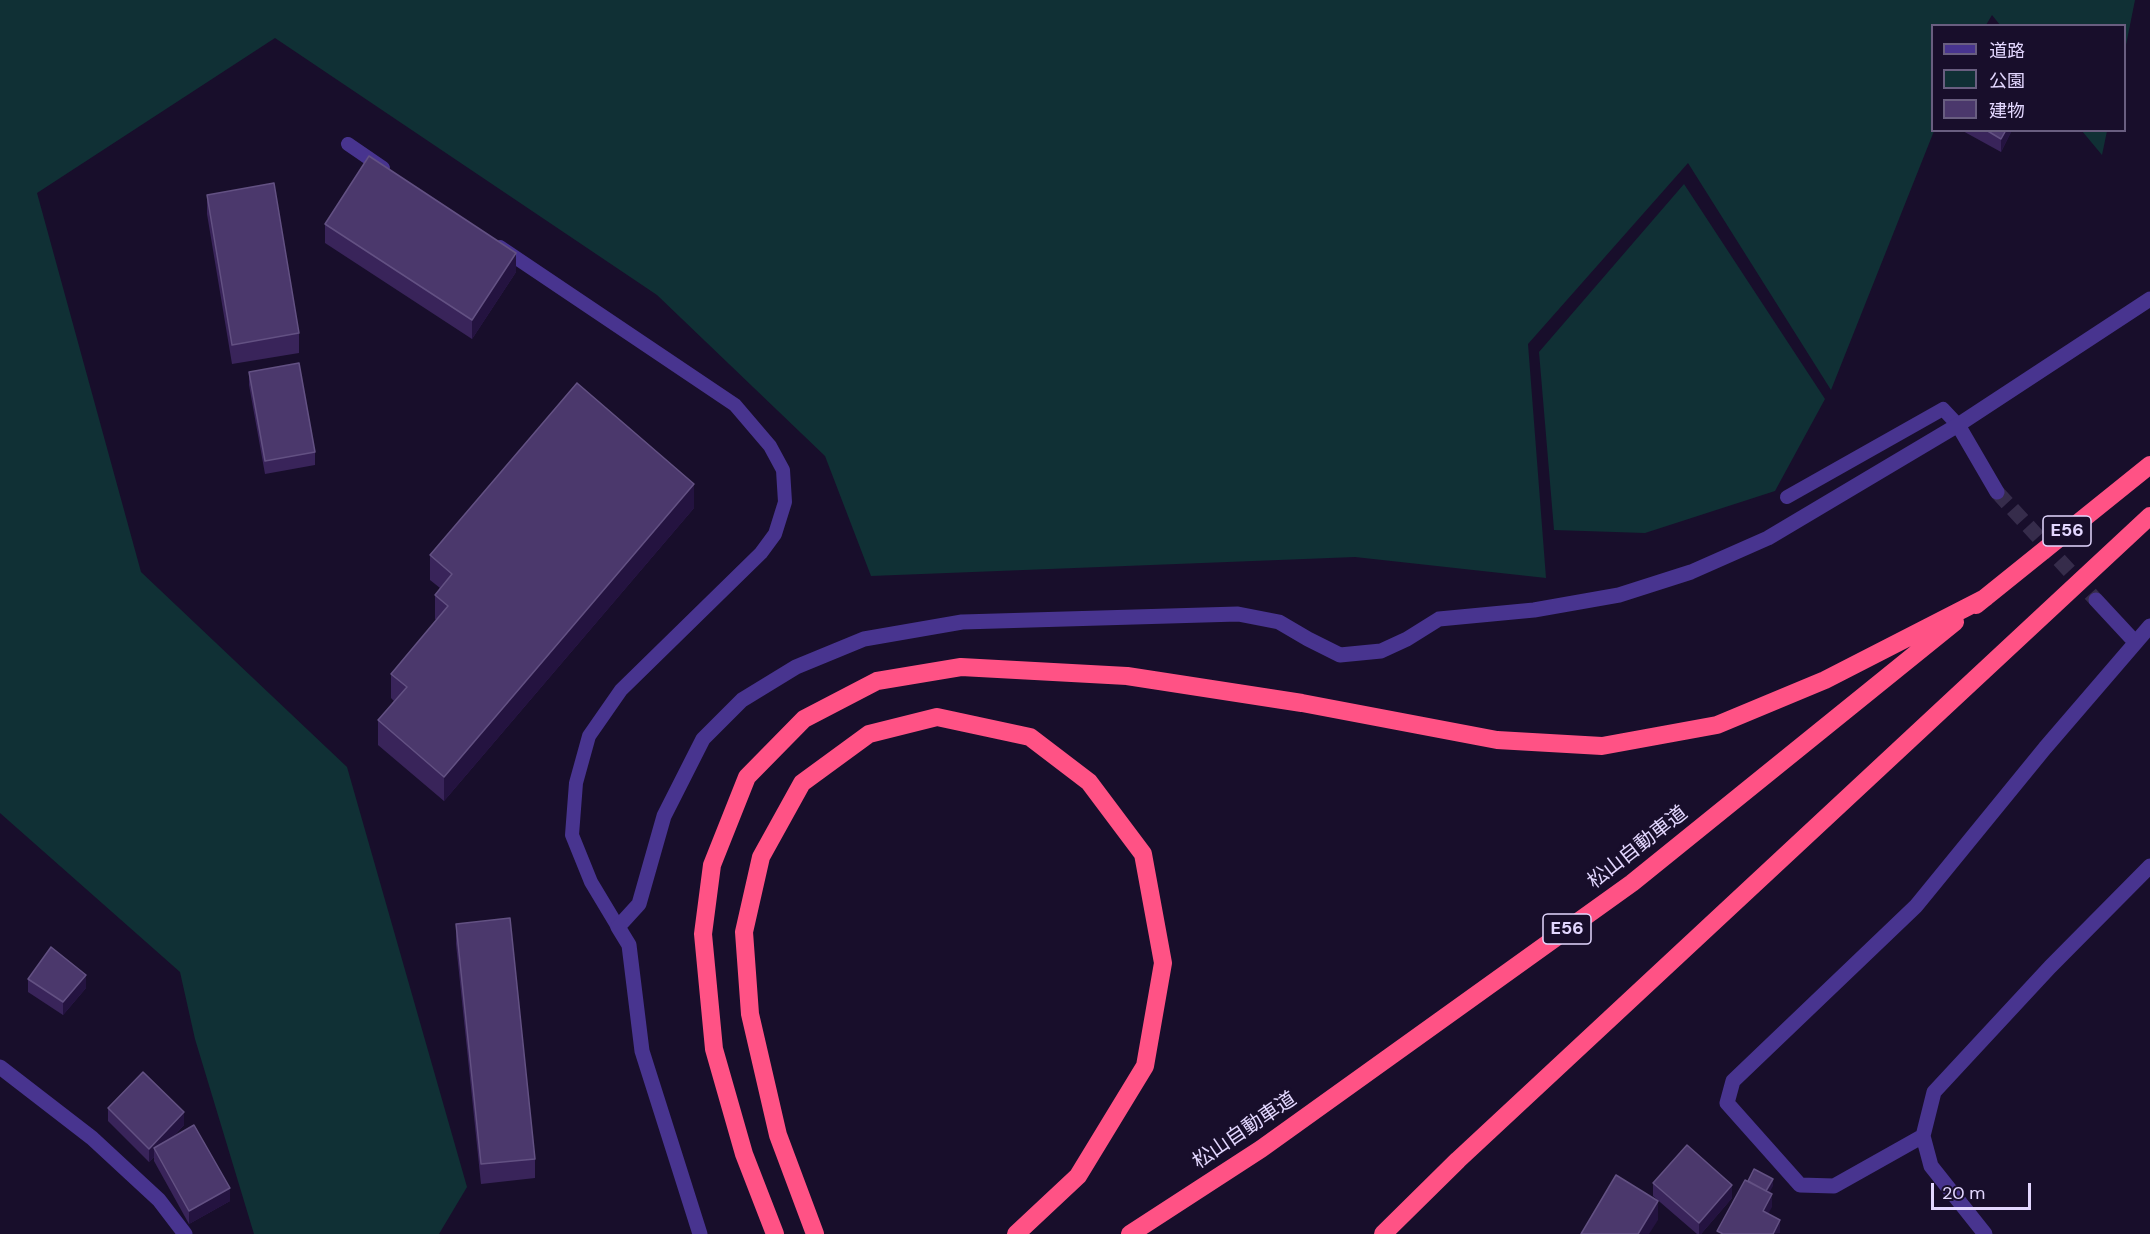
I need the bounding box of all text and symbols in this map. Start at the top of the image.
legend [1931,24,2126,132]
text: 道路 [1989,39,2025,63]
text: 公園 [1989,69,2025,93]
text: 建物 [1989,99,2025,123]
road number: E56 [2043,516,2091,546]
street label: 松山自動車道 [1583,802,1693,894]
road number: E56 [1543,914,1591,944]
street label: 松山自動車道 [1189,1088,1301,1174]
scale bar [1934,1171,2034,1209]
text: 20 m [1942,1181,1985,1205]

